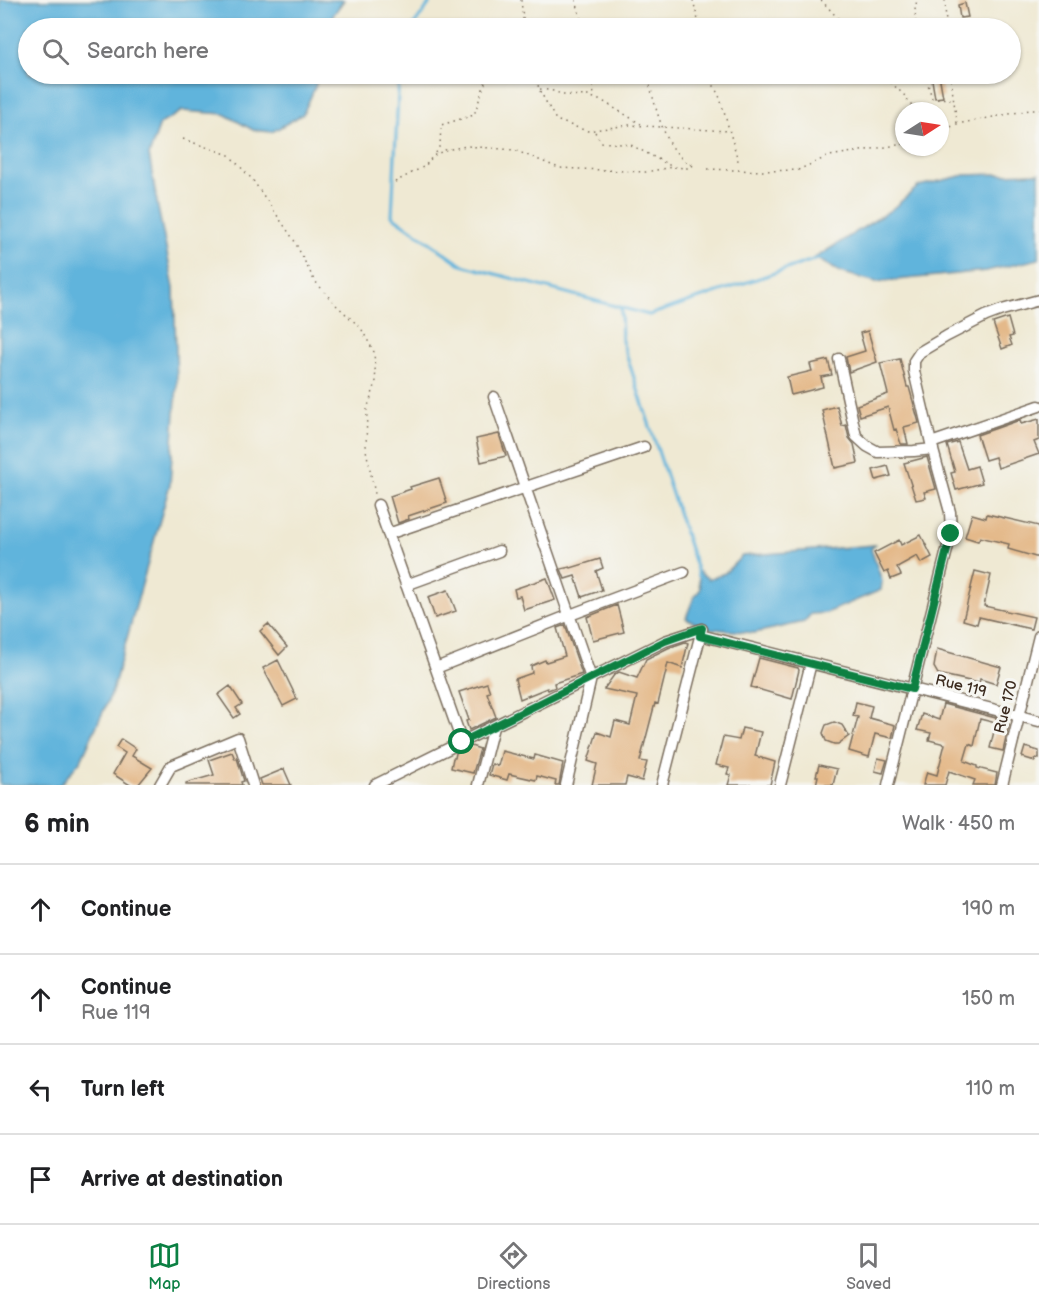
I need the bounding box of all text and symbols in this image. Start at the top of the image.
search box [18,18,1021,84]
icon: search [39,35,72,68]
text: Search here [87,38,209,65]
north arrow [895,102,949,156]
route end [937,520,963,546]
street label: Rue 119 [933,670,989,702]
street label: Rue 170 [990,678,1022,735]
route start [448,728,474,754]
text: 6 min [24,809,90,840]
text: Walk · 450 m [902,812,1015,836]
icon: ahead [24,893,57,926]
text: Continue [81,896,171,923]
text: 190 m [962,897,1015,921]
text: Continue [81,974,171,1001]
icon: ahead [24,983,57,1016]
text: 150 m [962,987,1015,1011]
text: Rue 119 [81,1001,151,1025]
icon: left [24,1073,57,1106]
text: Turn left [81,1076,165,1103]
text: 110 m [966,1077,1015,1101]
icon: arrive [24,1163,57,1196]
text: Arrive at destination [81,1166,283,1193]
tab: Map [148,1239,181,1294]
tab: Directions [477,1239,550,1294]
tab: Saved [846,1239,891,1294]

